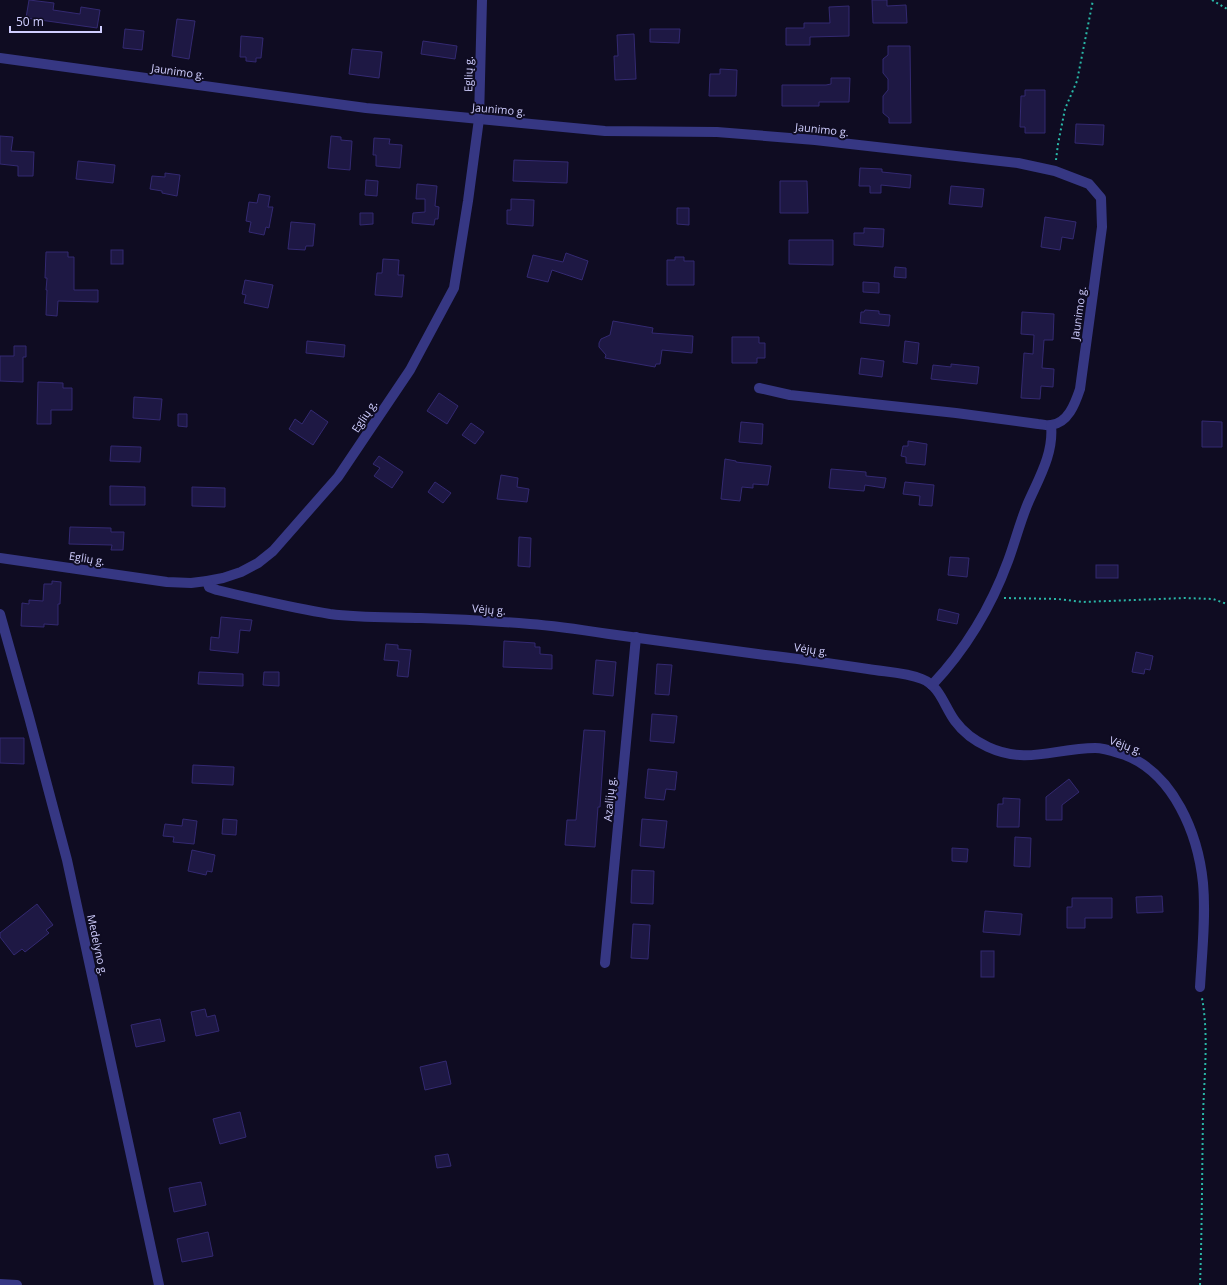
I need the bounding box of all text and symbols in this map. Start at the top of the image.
scale bar [10,8,101,34]
text: 50 m [16,13,44,30]
street label: Eglių g. [460,56,476,92]
street label: Jaunimo g. [149,60,206,82]
street label: Jaunimo g. [471,99,527,119]
street label: Jaunimo g. [793,119,850,139]
street label: Jaunimo g. [1067,285,1089,342]
street label: Eglių g. [348,397,380,435]
street label: Eglių g. [68,548,106,568]
street label: Vėjų g. [472,600,507,618]
street label: Vėjų g. [793,639,829,659]
street label: Vėjų g. [1107,732,1145,758]
street label: Azalijų g. [600,776,618,822]
street label: Medelyno g. [84,913,112,977]

